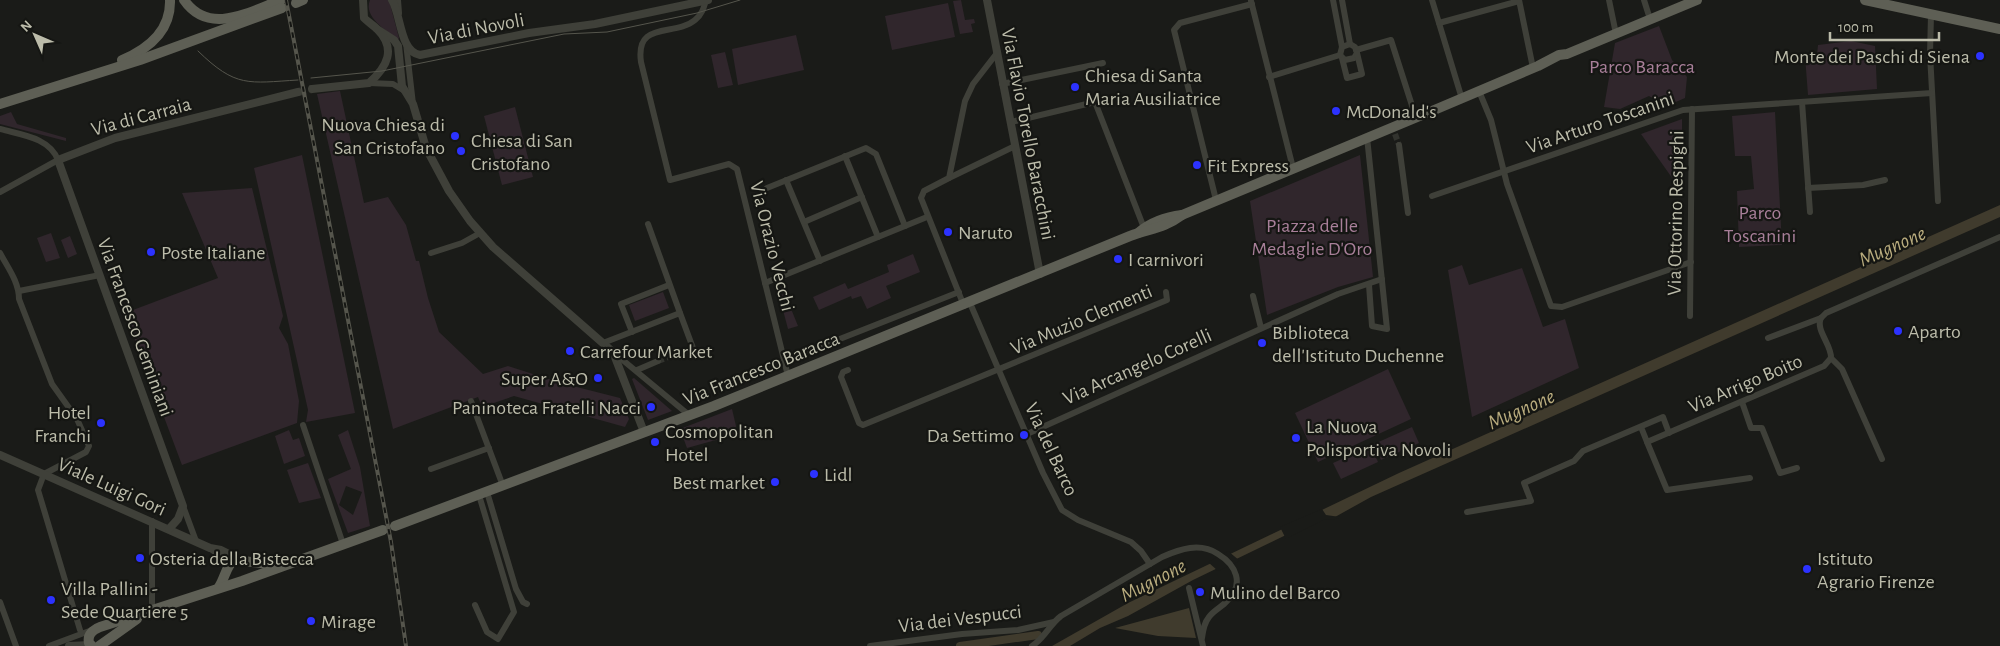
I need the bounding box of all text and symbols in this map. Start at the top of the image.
north arrow [10,10,60,60]
street label: Via di Novoli [426,10,526,48]
scale bar [1830,10,1939,42]
text: N [18,18,35,35]
text: 100 m [1838,20,1873,35]
street label: Via Flavio Torello Baracchini [998,27,1058,242]
place label: Monte dei Paschi di Siena [1774,47,1970,67]
marker: Monte dei Paschi di Siena [1974,50,1986,62]
park label: Parco Baracca [1589,57,1695,77]
place label: Chiesa di Santa Maria Ausiliatrice [1085,66,1221,109]
marker: Chiesa di Santa Maria Ausiliatrice [1069,81,1081,93]
street label: Via Arturo Toscanini [1524,88,1677,158]
street label: Via di Carraia [89,94,193,140]
place label: McDonald's [1346,102,1437,122]
marker: McDonald's [1330,105,1342,117]
place label: Nuova Chiesa di San Cristofano [321,115,445,158]
marker: Nuova Chiesa di San Cristofano [449,130,461,142]
street label: Via Ottorino Respighi [1665,130,1687,296]
place label: Chiesa di San Cristofano [471,131,573,174]
marker: Chiesa di San Cristofano [455,145,467,157]
place label: Fit Express [1207,156,1289,176]
marker: Fit Express [1191,159,1203,171]
street label: Via Orazio Vecchi [746,179,798,313]
park label: Parco Toscanini [1724,203,1796,246]
park label: Piazza delle Medaglie D'Oro [1252,216,1372,259]
water label: Mugnone [1856,222,1929,270]
place label: Naruto [958,223,1013,243]
marker: Naruto [942,226,954,238]
street label: Via Francesco Geminiani [93,235,177,419]
place label: Poste Italiane [161,243,266,263]
marker: Poste Italiane [145,246,157,258]
place label: I carnivori [1128,250,1204,270]
marker: I carnivori [1112,253,1124,265]
street label: Via Muzio Clementi [1008,281,1155,359]
place label: Aparto [1908,322,1961,342]
place label: Biblioteca dell'Istituto Duchenne [1272,323,1444,366]
street label: Via Arcangelo Corelli [1060,325,1215,409]
marker: Aparto [1892,325,1904,337]
street label: Via Francesco Baracca [680,328,843,409]
marker: Biblioteca dell'Istituto Duchenne [1256,337,1268,349]
place label: Carrefour Market [580,342,713,362]
marker: Carrefour Market [564,345,576,357]
street label: Via Arrigo Boito [1685,351,1805,417]
place label: Super A&O [501,369,588,389]
marker: Super A&O [592,372,604,384]
water label: Mugnone [1485,385,1558,433]
place label: Paninoteca Fratelli Nacci [452,398,641,418]
street label: Via del Barco [1021,400,1081,499]
marker: Paninoteca Fratelli Nacci [645,401,657,413]
place label: Hotel Franchi [35,403,91,446]
marker: Hotel Franchi [95,417,107,429]
place label: La Nuova Polisportiva Novoli [1306,417,1451,460]
place label: Cosmopolitan Hotel [665,422,774,465]
place label: Da Settimo [927,426,1014,446]
marker: Da Settimo [1018,429,1030,441]
marker: La Nuova Polisportiva Novoli [1290,432,1302,444]
marker: Cosmopolitan Hotel [649,436,661,448]
street label: Viale Luigi Gori [54,454,169,520]
place label: Lidl [824,465,852,485]
marker: Lidl [808,468,820,480]
place label: Best market [672,473,766,493]
marker: Best market [769,476,781,488]
place label: Osteria della Bistecca [150,549,314,569]
place label: Istituto Agrario Firenze [1817,549,1935,592]
marker: Osteria della Bistecca [134,552,146,564]
water label: Mugnone [1117,555,1190,606]
marker: Istituto Agrario Firenze [1801,563,1813,575]
place label: Villa Pallini - Sede Quartiere 5 [61,579,188,622]
place label: Mulino del Barco [1210,583,1340,603]
marker: Mulino del Barco [1194,586,1206,598]
marker: Villa Pallini - Sede Quartiere 5 [45,594,57,606]
street label: Via dei Vespucci [897,602,1023,636]
place label: Mirage [321,612,376,632]
marker: Mirage [305,615,317,627]

